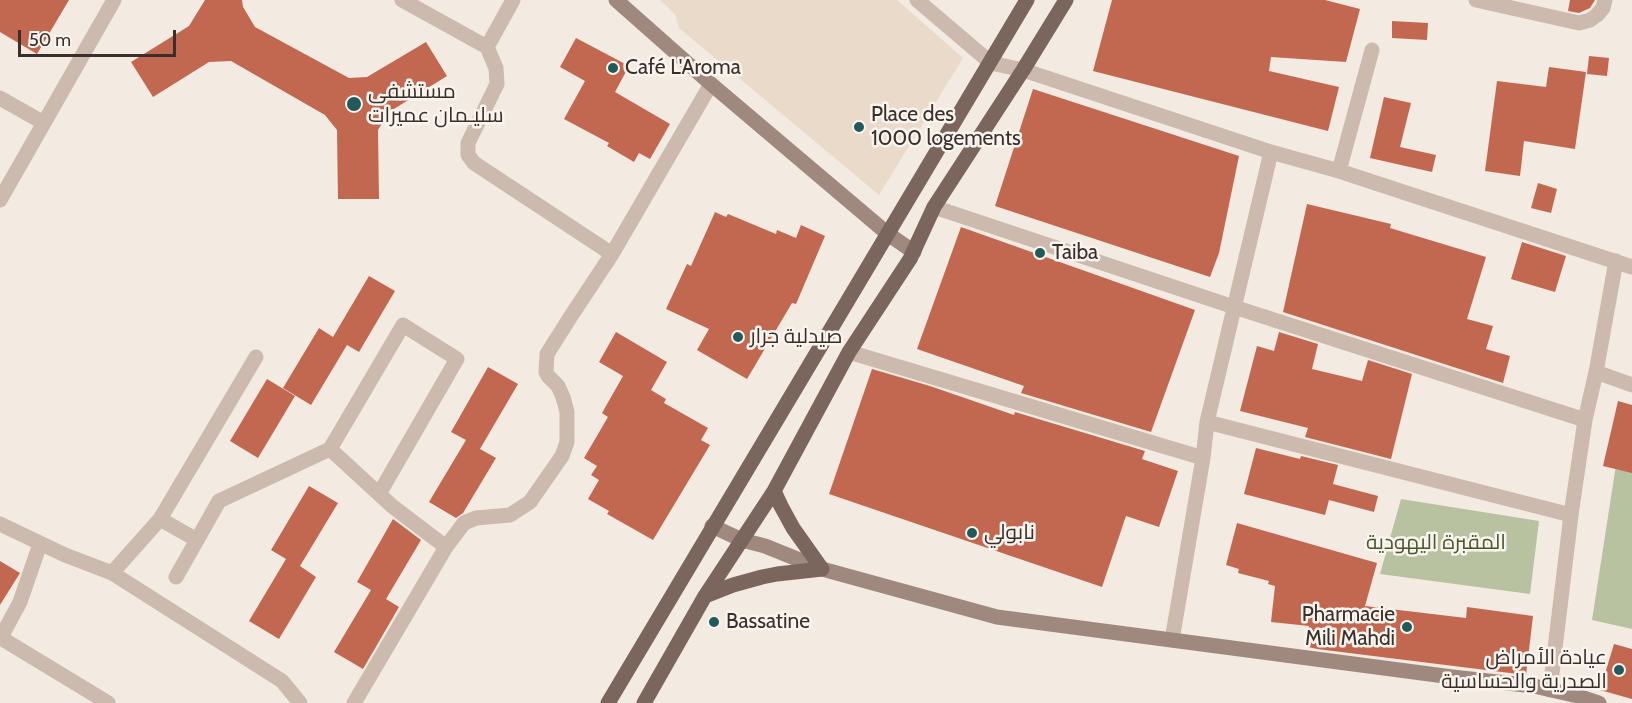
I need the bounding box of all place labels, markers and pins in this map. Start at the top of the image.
place label: Café L'Aroma [625,55,741,81]
marker: Café L'Aroma [606,61,620,75]
place label: مستشفى سليـمان عميرات [368,79,504,129]
marker: مستشفى سليـمان عميرات [345,95,363,113]
place label: Place des 1000 logements [871,102,1021,152]
marker: Place des 1000 logements [852,120,866,134]
place label: Taiba [1052,240,1098,266]
marker: Taiba [1033,246,1047,260]
place label: صيدلية جرار [750,324,843,350]
marker: صيدلية جرار [731,330,745,344]
place label: نابولي [984,520,1035,546]
marker: نابولي [965,526,979,540]
place label: Pharmacie Mili Mahdi [1302,602,1395,652]
place label: Bassatine [726,609,810,635]
marker: Bassatine [707,615,721,629]
marker: Pharmacie Mili Mahdi [1400,620,1414,634]
place label: عيادة الأمراض الصدرية والحساسية [1441,645,1607,695]
marker: عيادة الأمراض الصدرية والحساسية [1612,663,1626,677]

